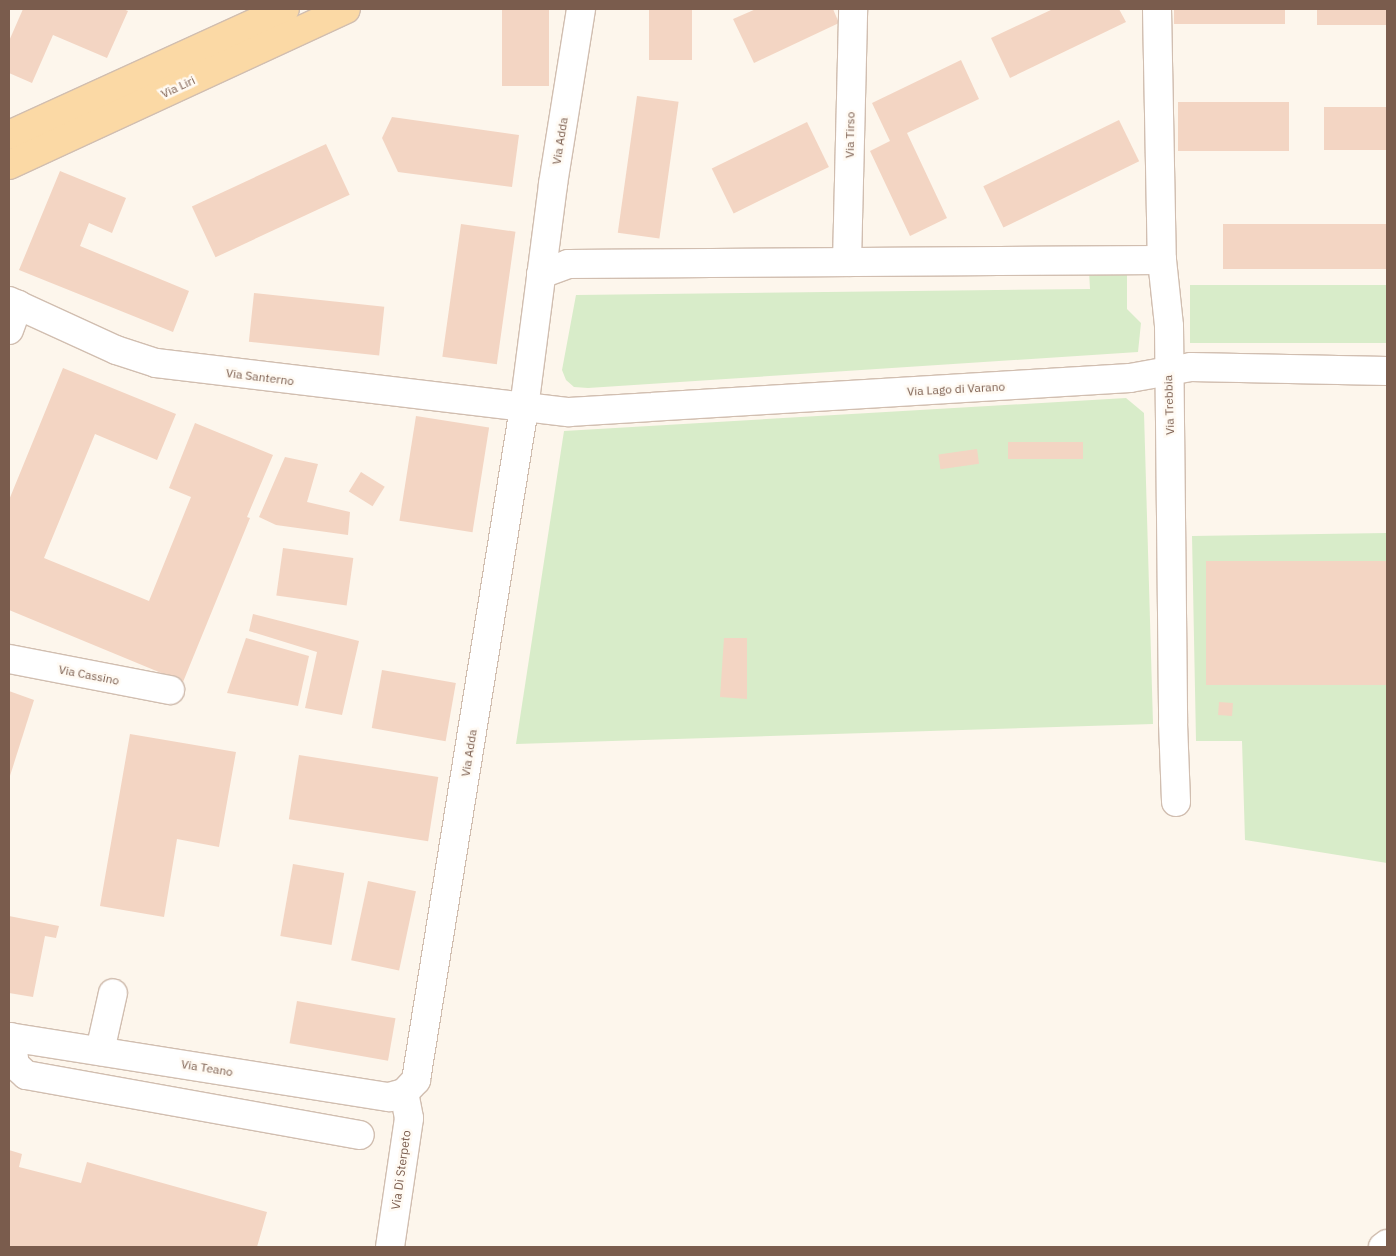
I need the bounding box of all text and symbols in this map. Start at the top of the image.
street label: Via Liri [159,73,197,101]
street label: Via Tirso [842,112,858,158]
street label: Via Adda [549,116,571,166]
street label: Via Santerno [225,366,295,388]
street label: Via Trebbia [1161,375,1177,435]
street label: Via Lago di Varano [907,379,1005,399]
street label: Via Cassino [57,662,121,688]
street label: Via Adda [458,728,480,778]
street label: Via Teano [180,1057,234,1079]
street label: Via Di Sterpeto [388,1129,414,1211]

